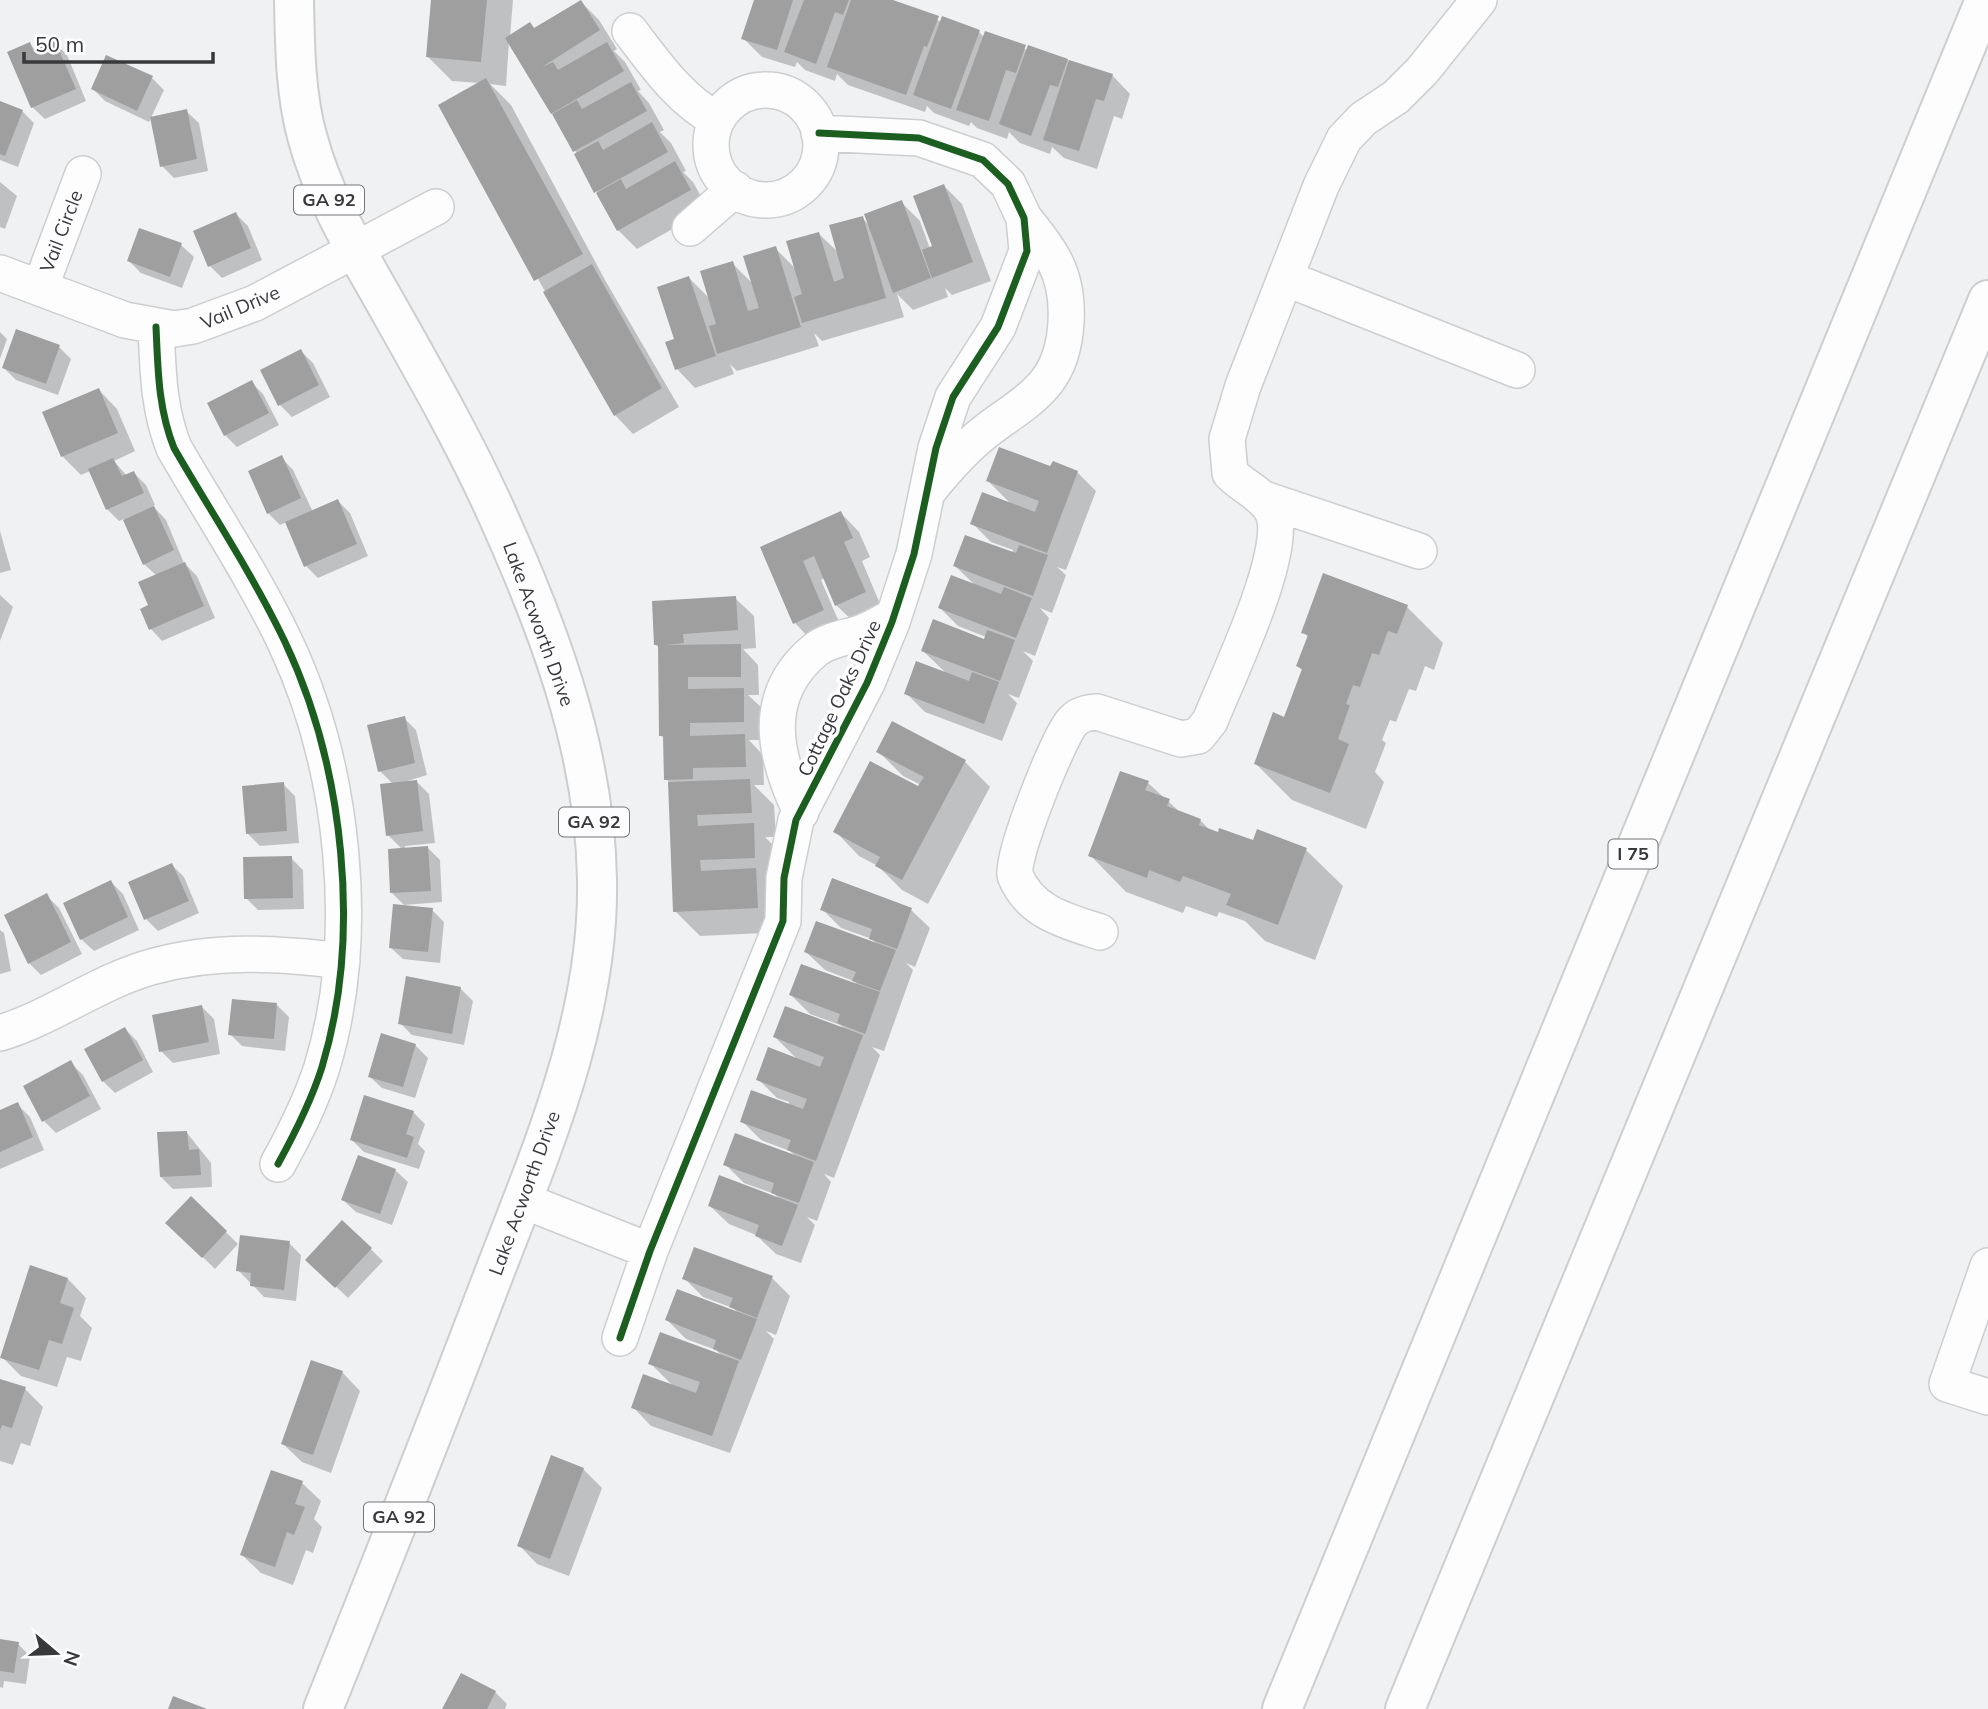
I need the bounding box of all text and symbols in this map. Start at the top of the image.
scale bar [24,21,214,65]
text: 50 m [35,31,84,57]
street label: Vail Circle [34,186,88,276]
road number: GA 92 [294,186,364,215]
street label: Vail Drive [197,280,283,334]
street label: Lake Acworth Drive [498,539,580,709]
street label: Cottage Oaks Drive [792,616,886,780]
road number: GA 92 [559,808,629,836]
road number: I 75 [1608,840,1658,868]
street label: Lake Acworth Drive [483,1108,565,1278]
road number: GA 92 [364,1502,434,1532]
north arrow [21,1618,91,1688]
text: N [58,1648,86,1669]

